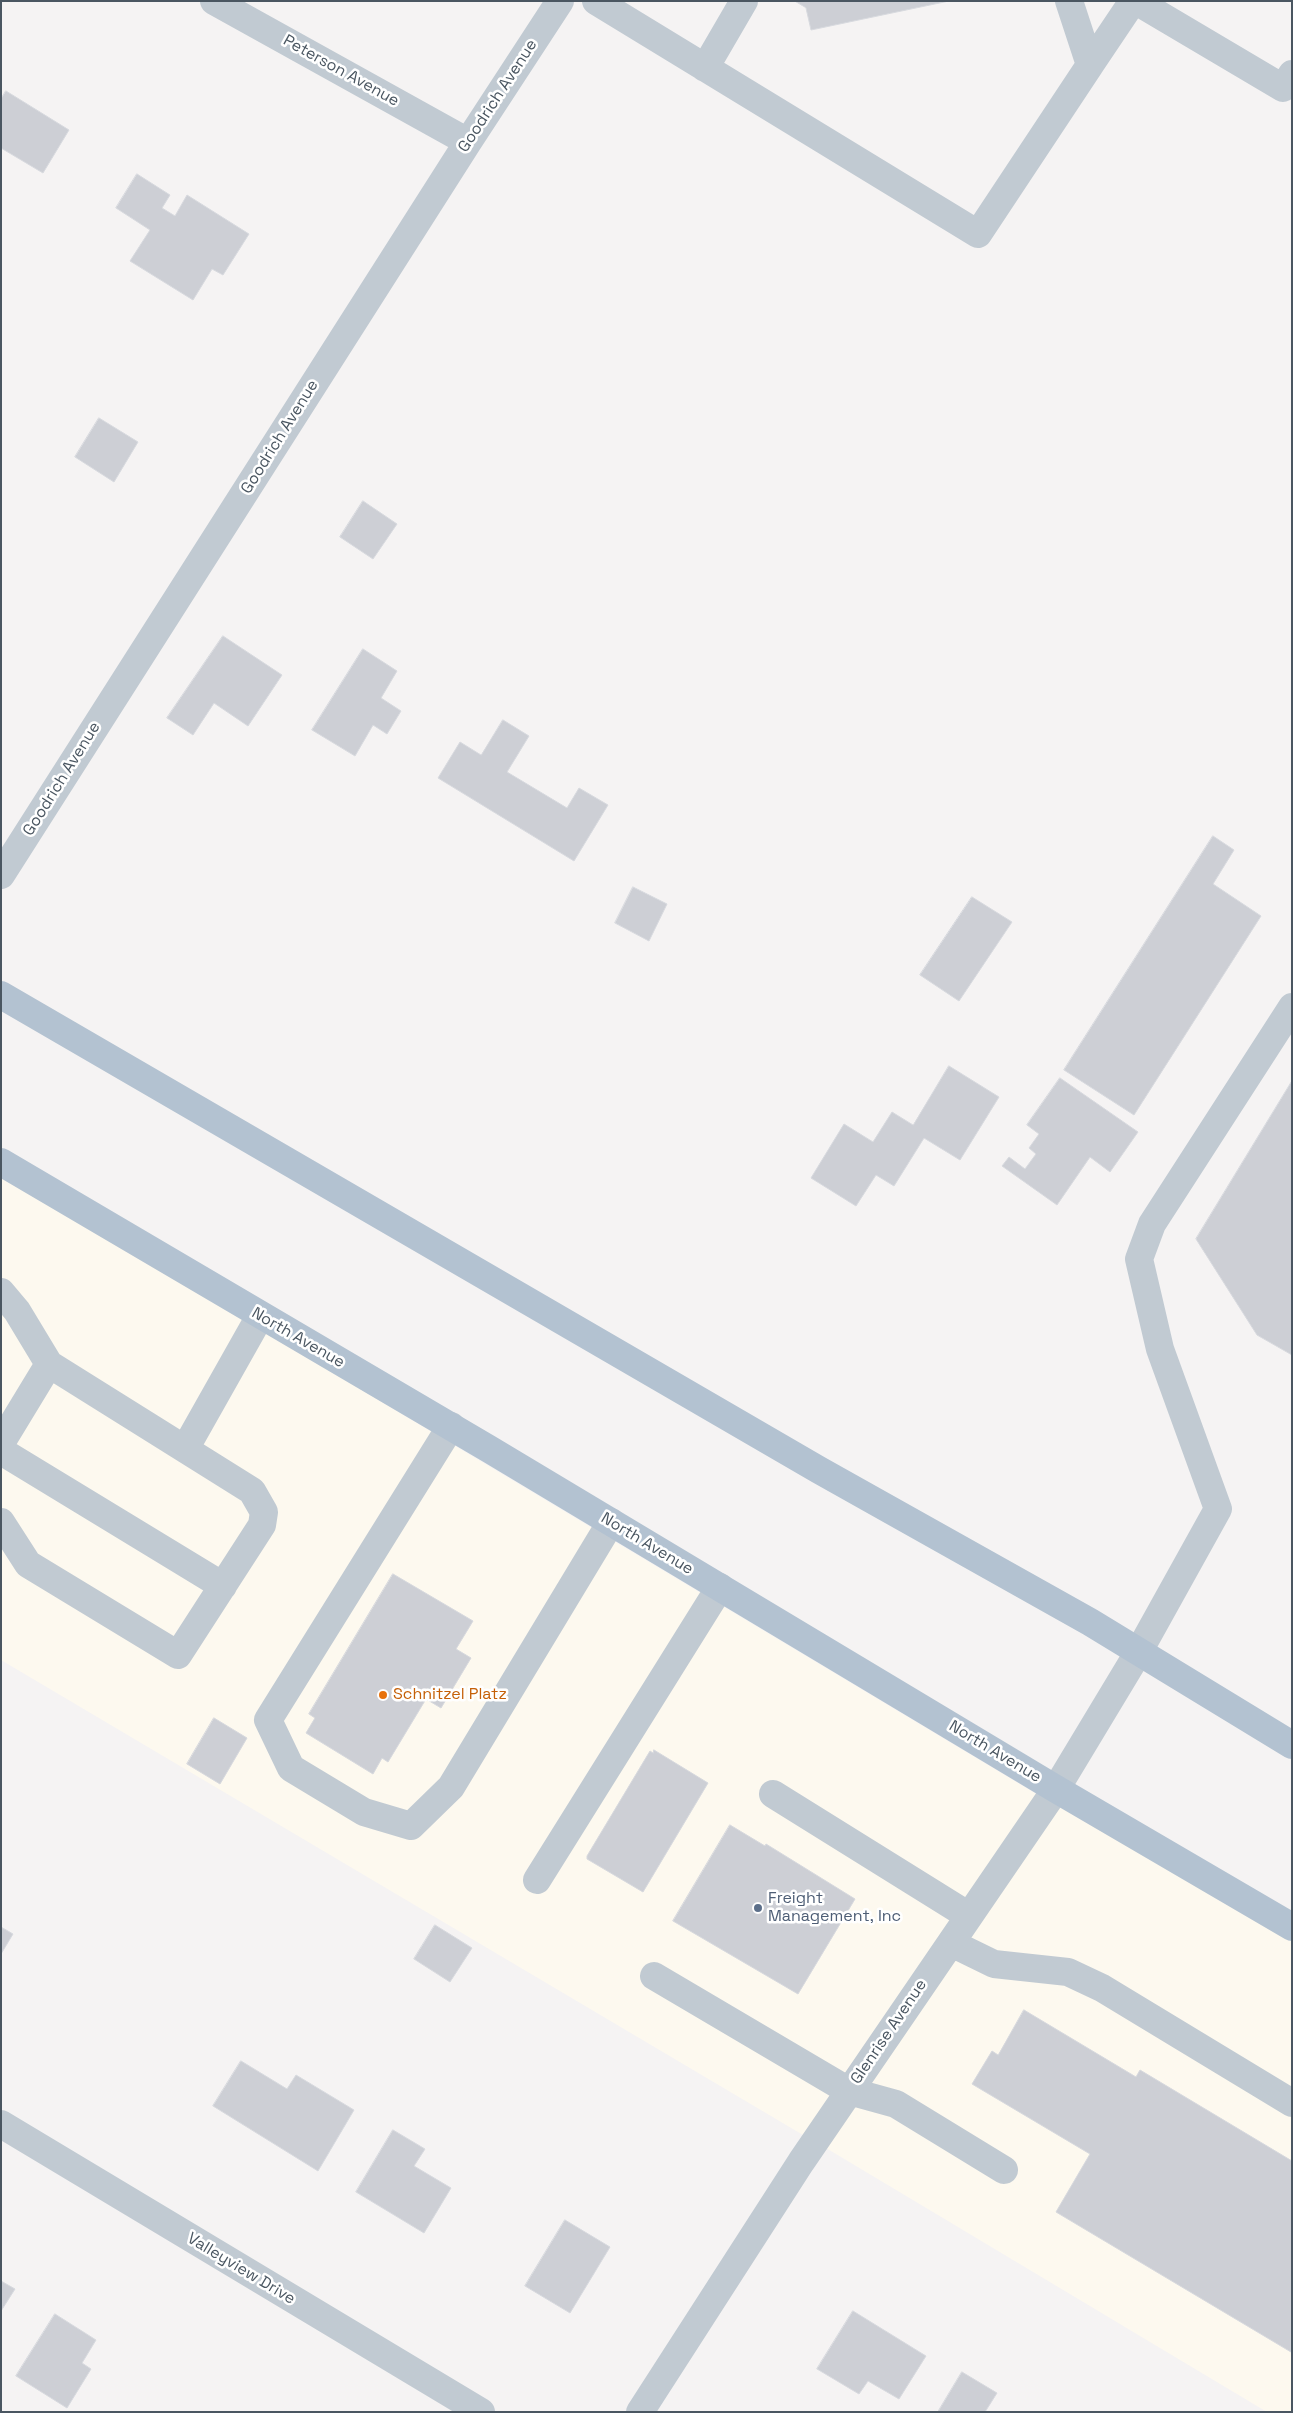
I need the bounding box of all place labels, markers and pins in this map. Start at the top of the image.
place label: Schnitzel Platz [393,1685,507,1705]
marker: Schnitzel Platz [377,1689,389,1701]
place label: Freight Management, Inc [768,1889,901,1927]
marker: Freight Management, Inc [752,1902,764,1914]

